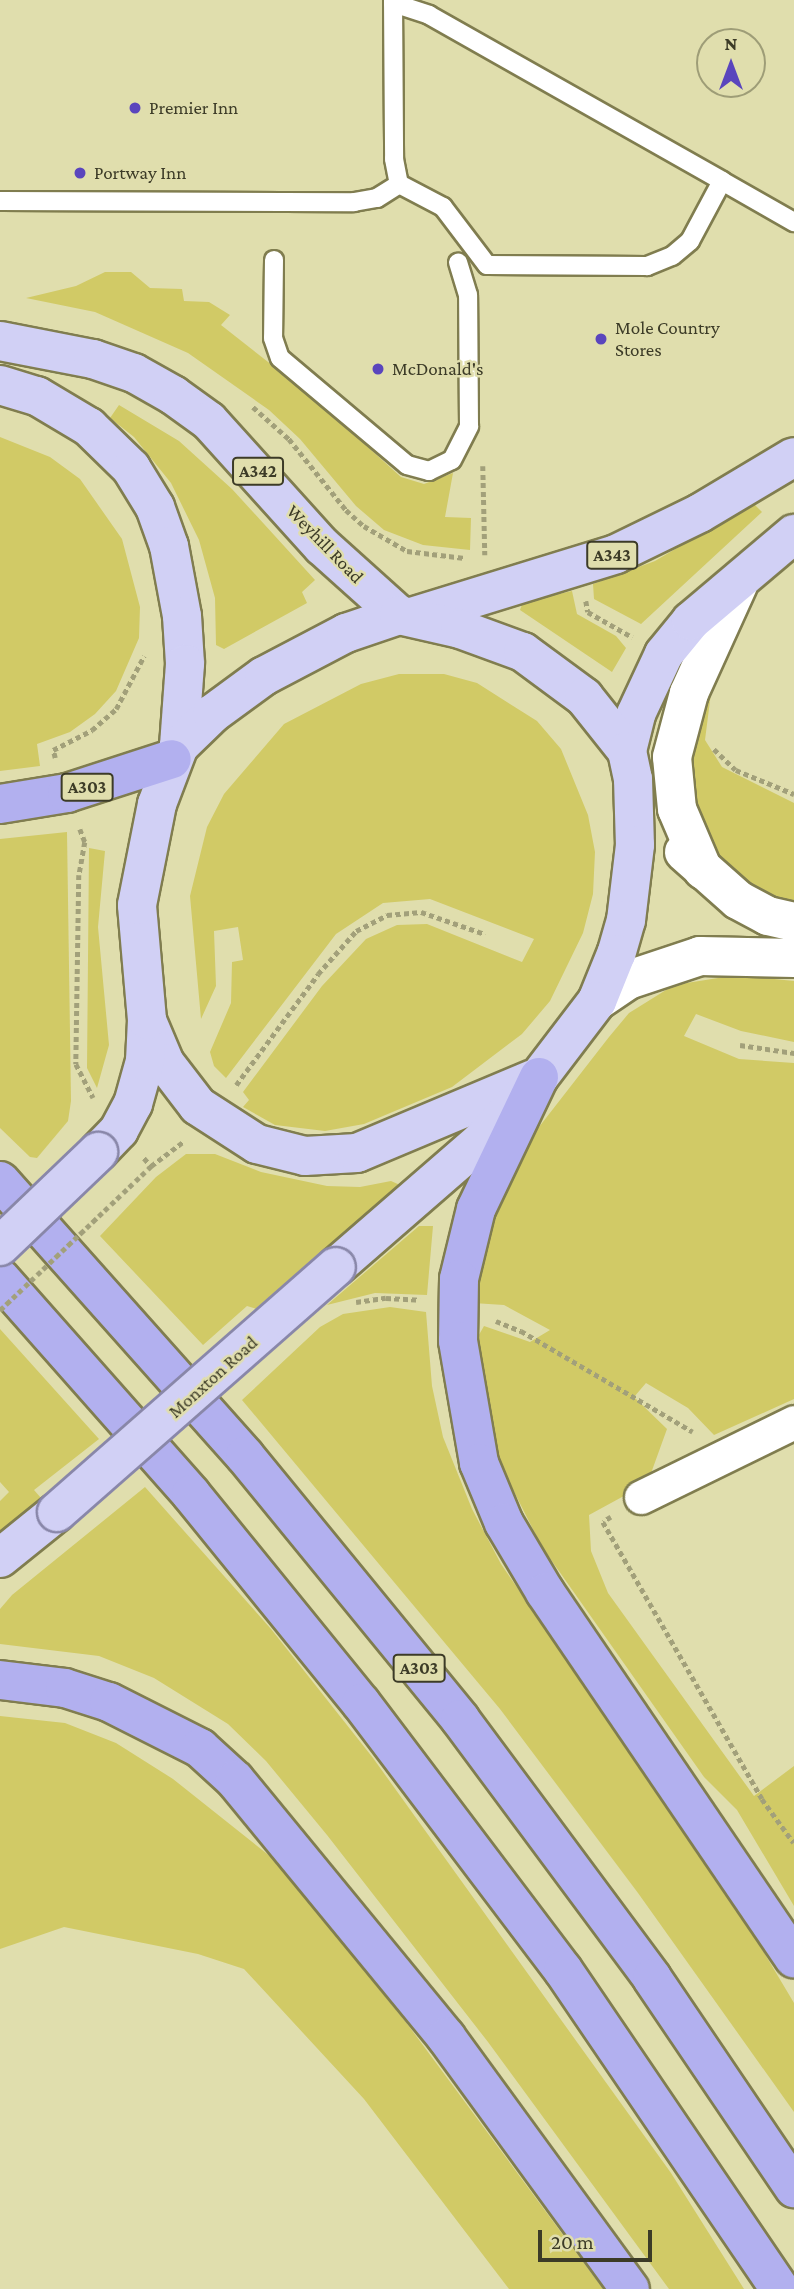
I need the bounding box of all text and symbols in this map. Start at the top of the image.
north arrow [696,28,766,98]
text: N [725,33,737,54]
place label: Premier Inn [149,97,238,119]
marker: Premier Inn [127,100,143,116]
place label: Portway Inn [94,162,187,184]
marker: Portway Inn [72,165,88,181]
place label: Mole Country Stores [615,317,720,361]
marker: Mole Country Stores [593,331,609,347]
place label: McDonald's [392,358,484,380]
marker: McDonald's [370,361,386,377]
road number: A342 [232,457,284,486]
street label: Weyhill Road [282,500,368,588]
road number: A343 [586,540,638,570]
road number: A303 [59,772,115,802]
street label: Monxton Road [164,1331,262,1423]
road number: A303 [391,1653,447,1682]
scale bar [542,2216,656,2260]
text: 20 m [551,2230,594,2254]

